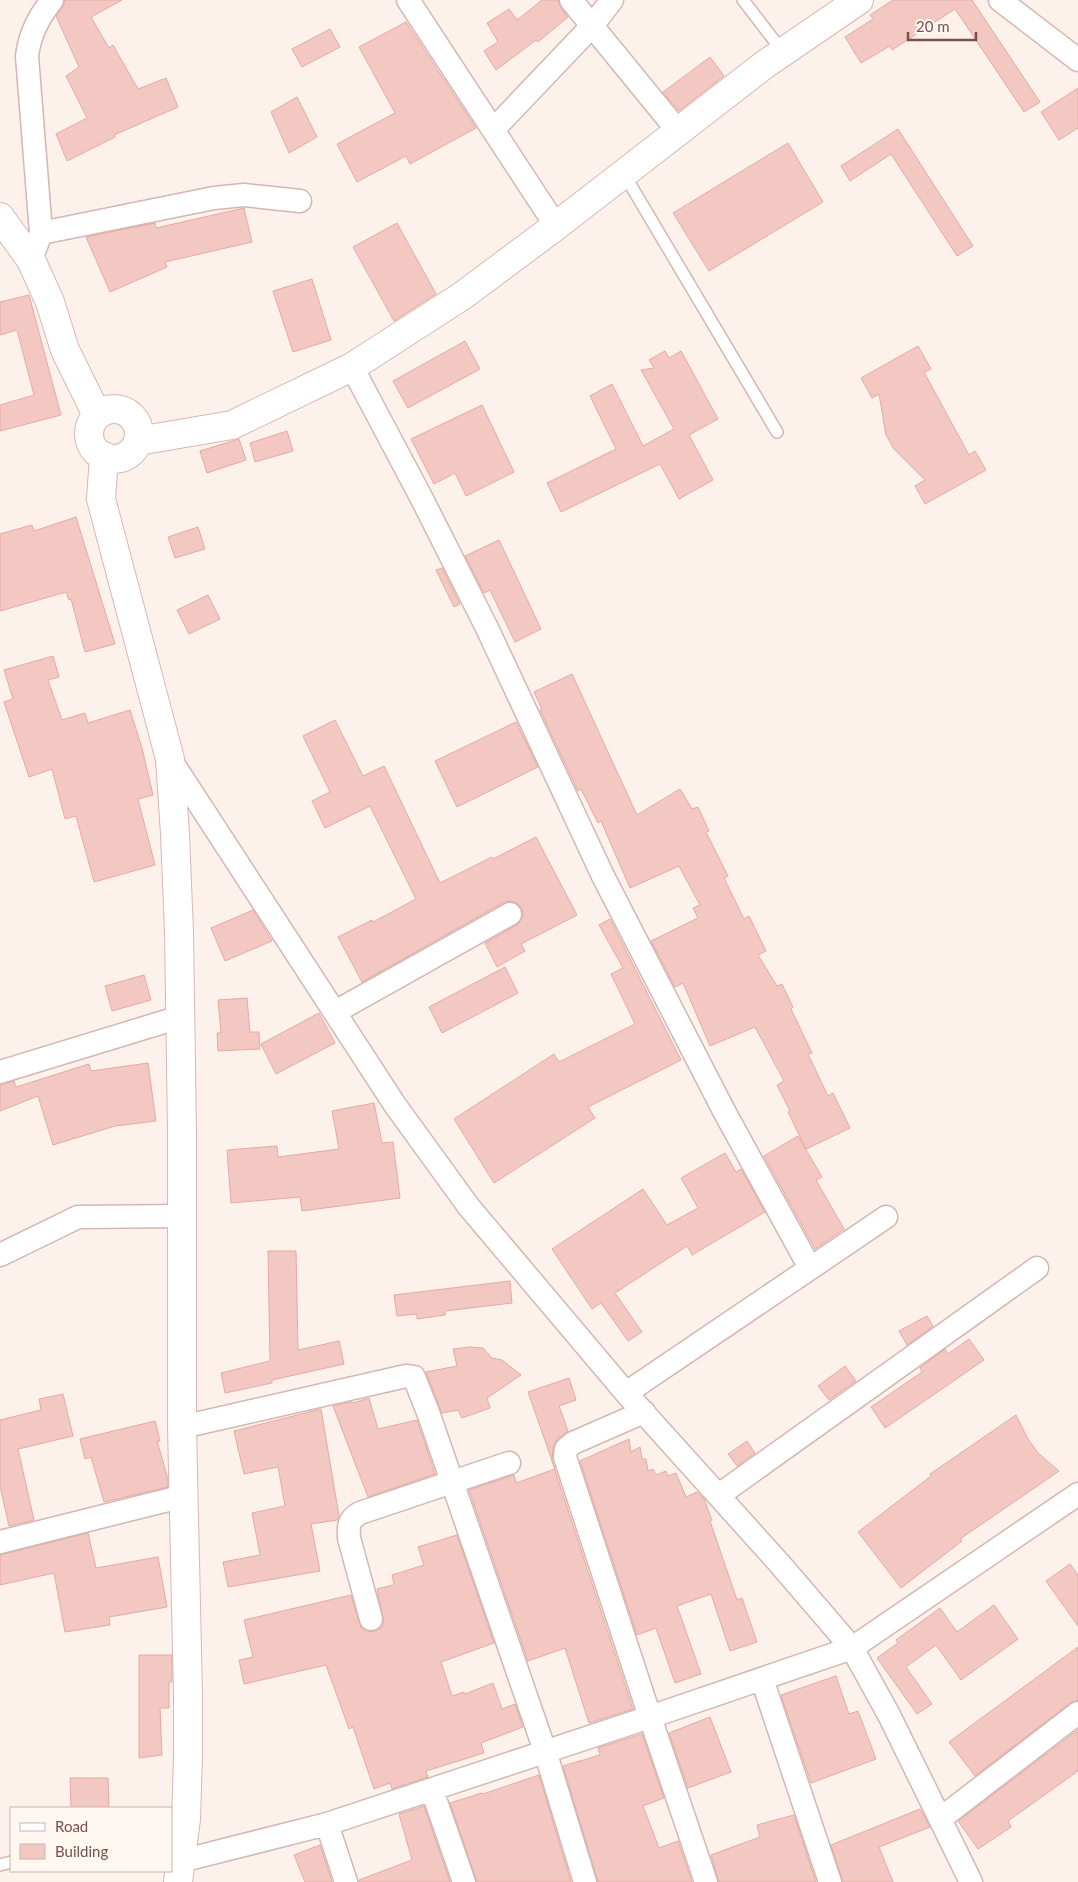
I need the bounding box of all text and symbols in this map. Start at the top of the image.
scale bar [908,10,976,42]
text: 20 m [916,17,950,35]
legend [10,1807,172,1872]
text: Road [55,1817,88,1835]
text: Building [55,1842,108,1860]

